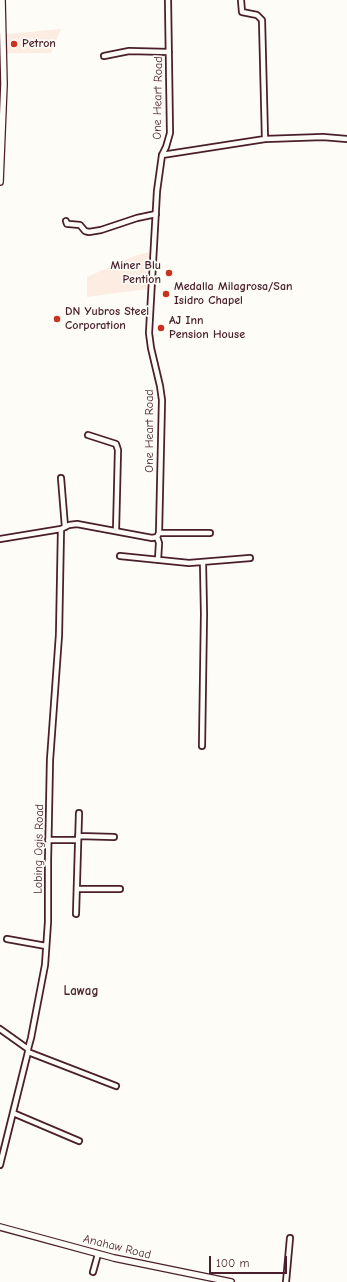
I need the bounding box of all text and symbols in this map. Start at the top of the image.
place label: Petron [22,37,56,51]
marker: Petron [9,39,19,49]
street label: One Heart Road [150,56,166,140]
place label: Miner Blu Pention [111,259,161,287]
marker: Miner Blu Pention [164,268,174,278]
place label: Medalla Milagrosa/San Isidro Chapel [174,280,293,308]
marker: Medalla Milagrosa/San Isidro Chapel [161,289,171,299]
place label: DN Yubros Steel Corporation [65,305,149,333]
marker: DN Yubros Steel Corporation [52,314,62,324]
place label: AJ Inn Pension House [169,314,245,342]
marker: AJ Inn Pension House [156,323,166,333]
street label: One Heart Road [143,389,157,473]
street label: Lobing Ogis Road [31,804,47,894]
district label: Lawag [63,983,99,999]
street label: Anahaw Road [82,1232,152,1262]
scale bar [211,1248,289,1274]
text: 100 m [216,1256,249,1270]

